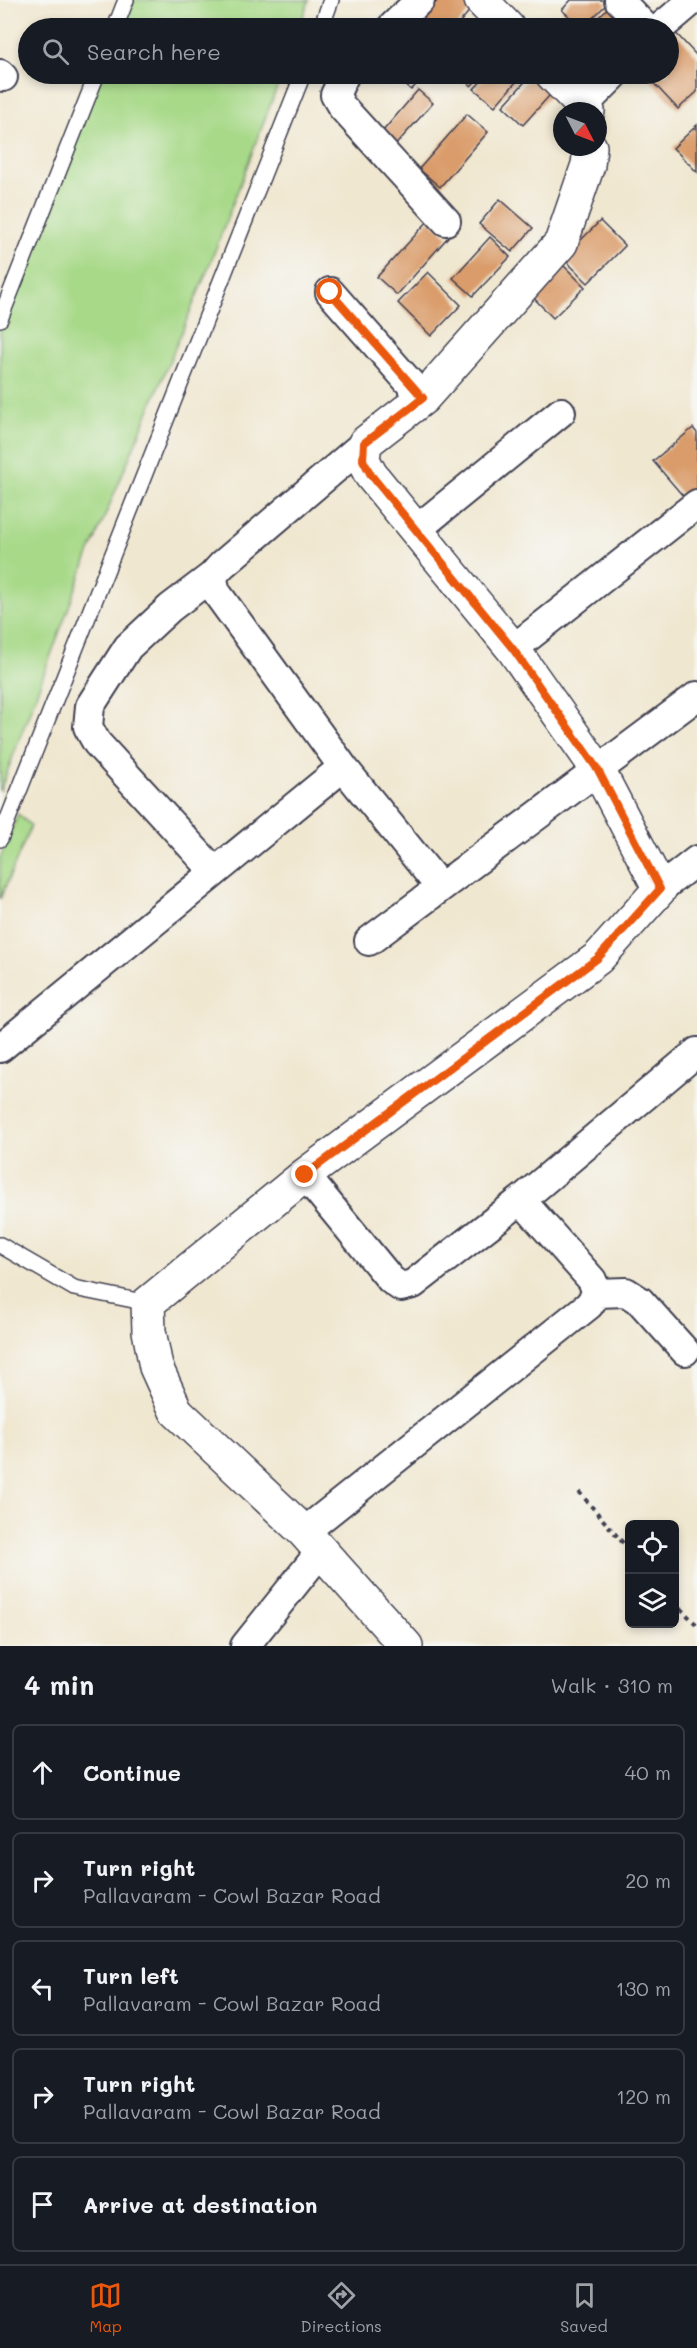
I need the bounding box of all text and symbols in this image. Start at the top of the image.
search box [18,18,679,84]
icon: search [39,35,72,68]
text: Search here [87,37,221,66]
north arrow [553,102,607,156]
route start [316,278,342,304]
route end [291,1161,317,1187]
map controls [625,1520,679,1628]
button: locate [625,1520,679,1574]
button: layers [625,1574,679,1628]
text: 4 min [24,1668,94,1702]
text: Walk · 310 m [550,1672,673,1698]
icon: ahead [26,1756,59,1789]
text: Continue [83,1758,181,1787]
text: 40 m [625,1759,671,1785]
text: Turn right [83,1853,195,1882]
icon: right [26,1864,59,1897]
text: 20 m [625,1867,671,1893]
text: Pallavaram - Cowl Bazar Road [83,1882,381,1908]
text: Turn left [83,1961,179,1990]
icon: left [26,1972,59,2005]
text: 130 m [616,1975,671,2001]
text: Pallavaram - Cowl Bazar Road [83,1990,381,2016]
text: Turn right [83,2069,195,2098]
icon: right [26,2080,59,2113]
text: 120 m [616,2083,671,2109]
text: Pallavaram - Cowl Bazar Road [83,2098,381,2124]
icon: arrive [26,2188,59,2221]
text: Arrive at destination [83,2190,318,2219]
tab: Map [89,2279,122,2336]
tab: Directions [301,2279,382,2336]
tab: Saved [560,2279,608,2336]

